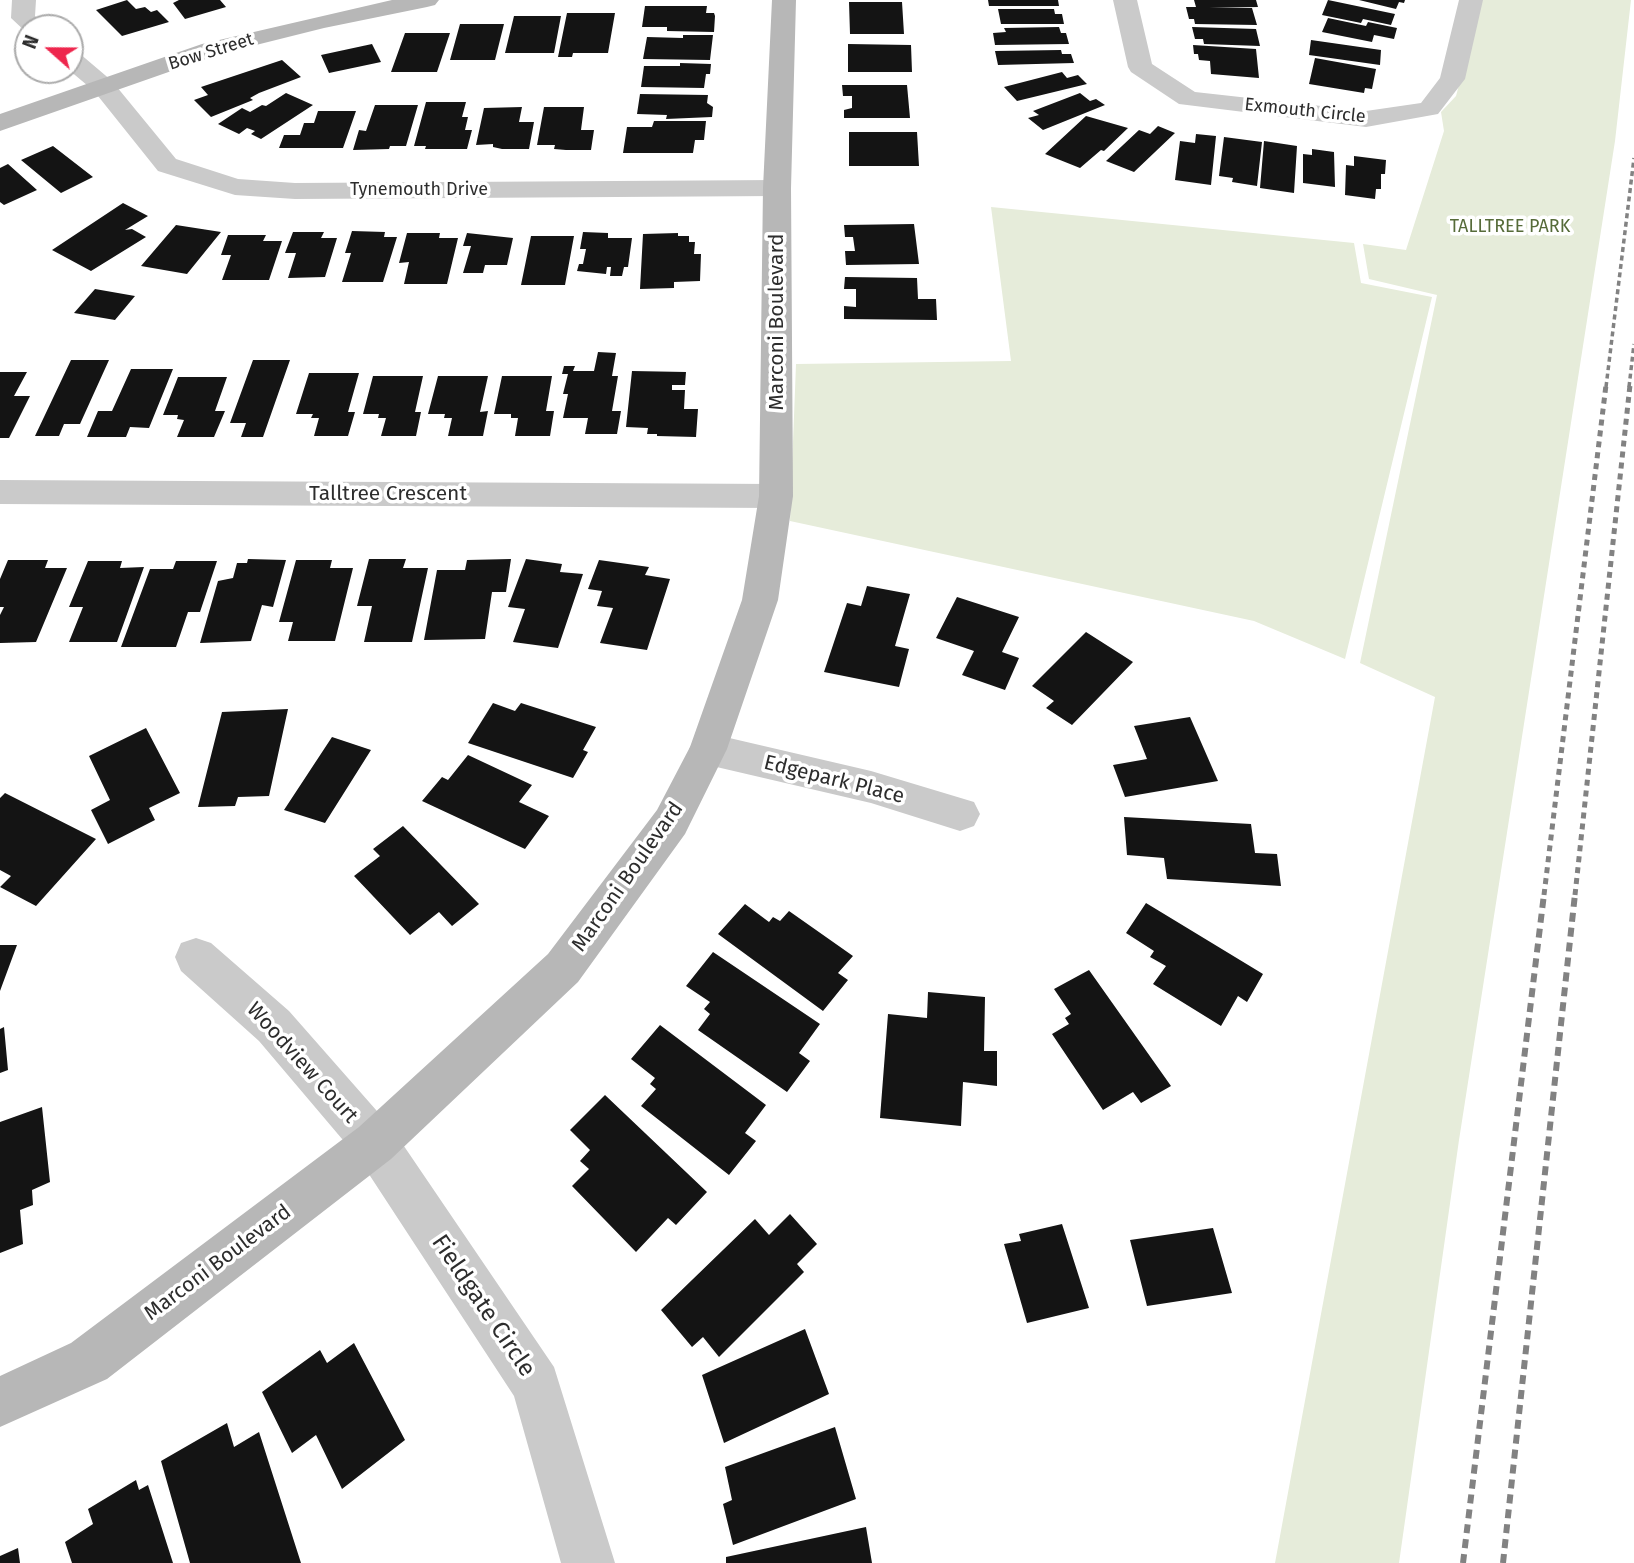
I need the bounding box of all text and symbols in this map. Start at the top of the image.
north arrow [14,14,84,84]
street label: Bow Street [166,29,256,75]
text: N [18,32,44,52]
street label: Exmouth Circle [1243,94,1367,128]
street label: Tynemouth Drive [350,179,488,201]
park label: TALLTREE PARK [1450,216,1570,238]
street label: Marconi Boulevard [764,233,790,411]
street label: Talltree Crescent [309,481,467,507]
street label: Edgepark Place [761,750,907,810]
street label: Marconi Boulevard [567,797,689,957]
street label: Woodview Court [241,997,363,1129]
street label: Marconi Boulevard [140,1200,296,1326]
street label: Fieldgate Circle [425,1230,541,1382]

